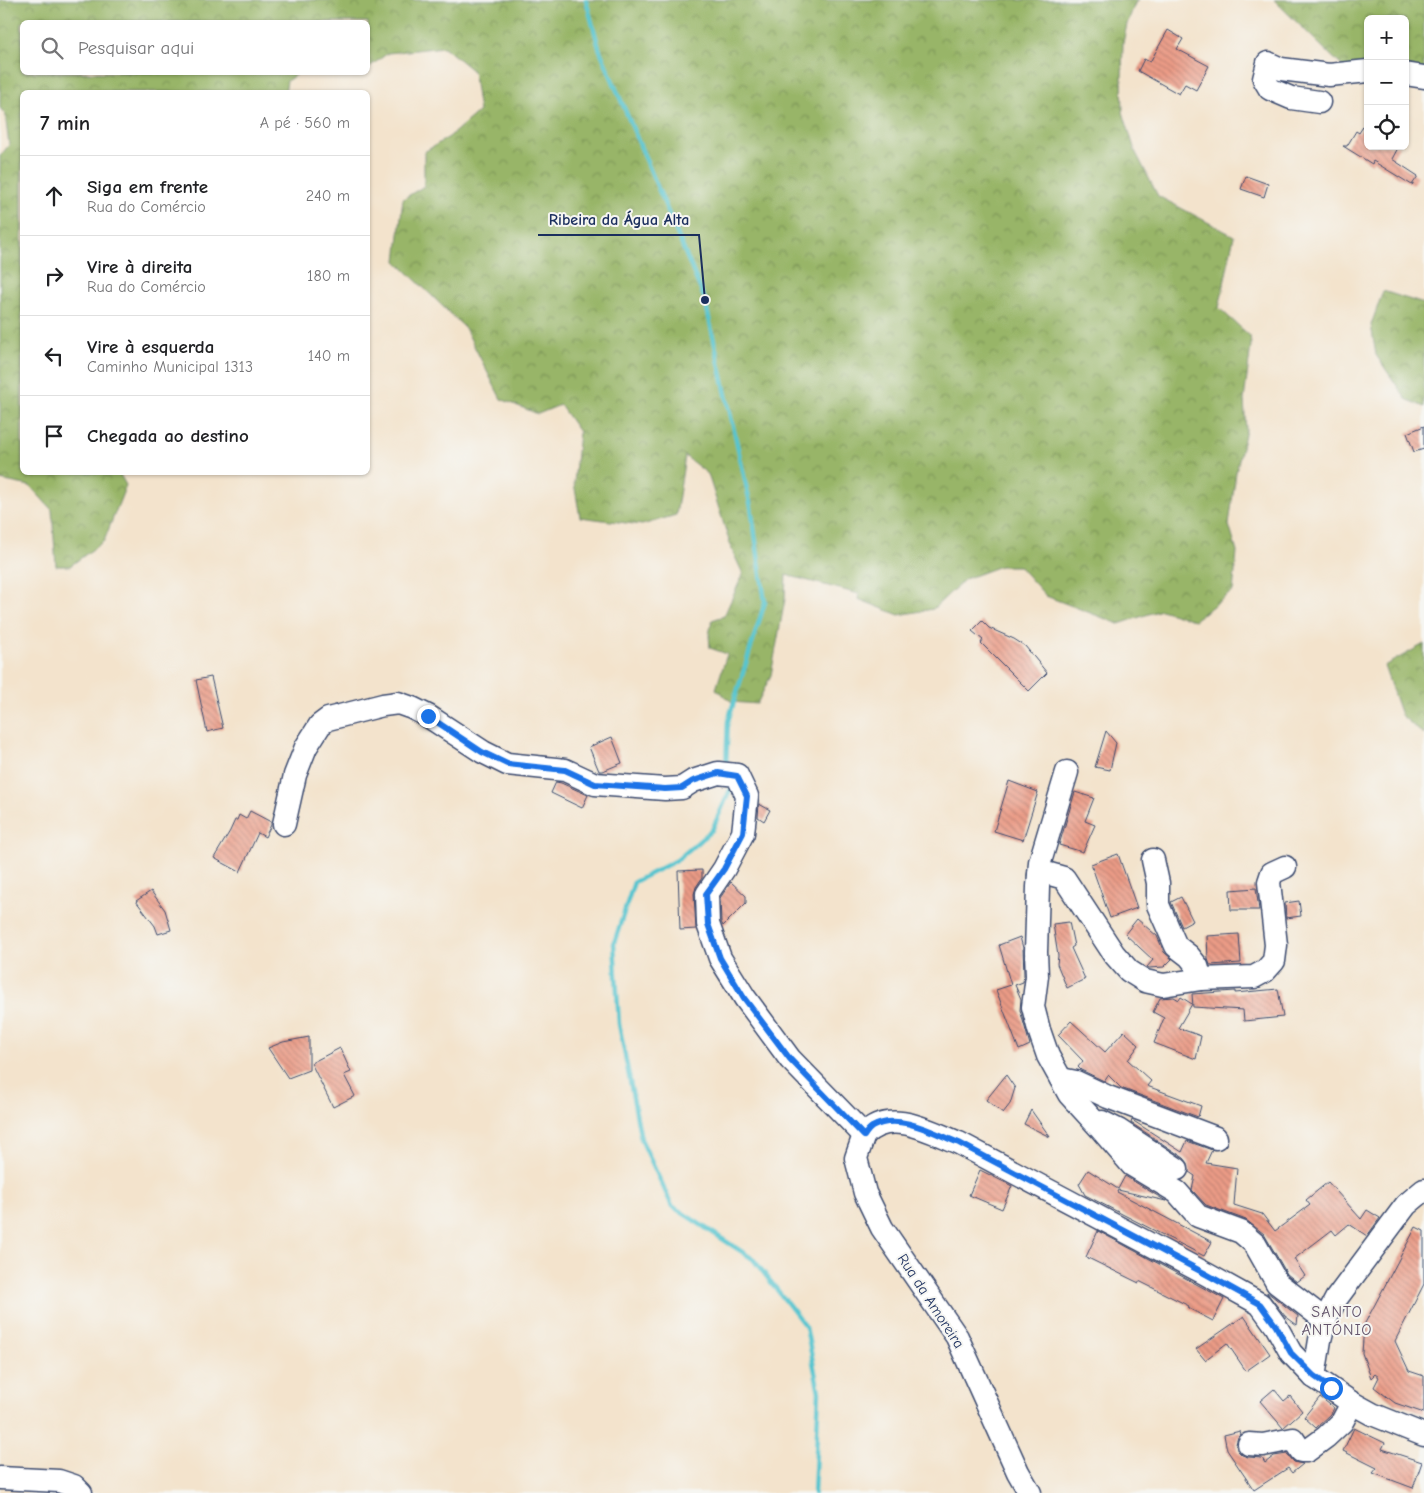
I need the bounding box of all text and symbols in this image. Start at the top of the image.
map controls [1364,15,1409,150]
button: + [1364,15,1409,60]
search box [20,20,370,75]
icon: search [38,34,66,62]
text: Pesquisar aqui [78,37,194,59]
button: − [1364,60,1409,105]
button: locate [1364,105,1409,150]
text: 7 min [40,111,90,135]
text: A pé · 560 m [260,114,350,132]
text: Siga em frente [87,176,208,198]
icon: ahead [40,182,68,210]
text: 240 m [306,187,350,205]
text: Rua do Comércio [87,198,206,216]
callout: Ribeira da Água Alta [538,204,699,235]
text: Ribeira da Água Alta [549,210,689,229]
text: Vire à direita [87,256,192,278]
icon: right [40,262,68,290]
text: 180 m [307,267,350,285]
text: Rua do Comércio [87,278,206,296]
text: Vire à esquerda [87,336,214,358]
icon: left [40,342,68,370]
text: 140 m [308,347,350,365]
text: Caminho Municipal 1313 [87,358,253,376]
icon: arrive [40,422,68,450]
text: Chegada ao destino [87,425,249,447]
route end [417,705,440,728]
street label: Rua da Amoreira [894,1250,968,1352]
district label: SANTO ANTÓNIO [1301,1303,1373,1339]
route start [1320,1377,1343,1400]

